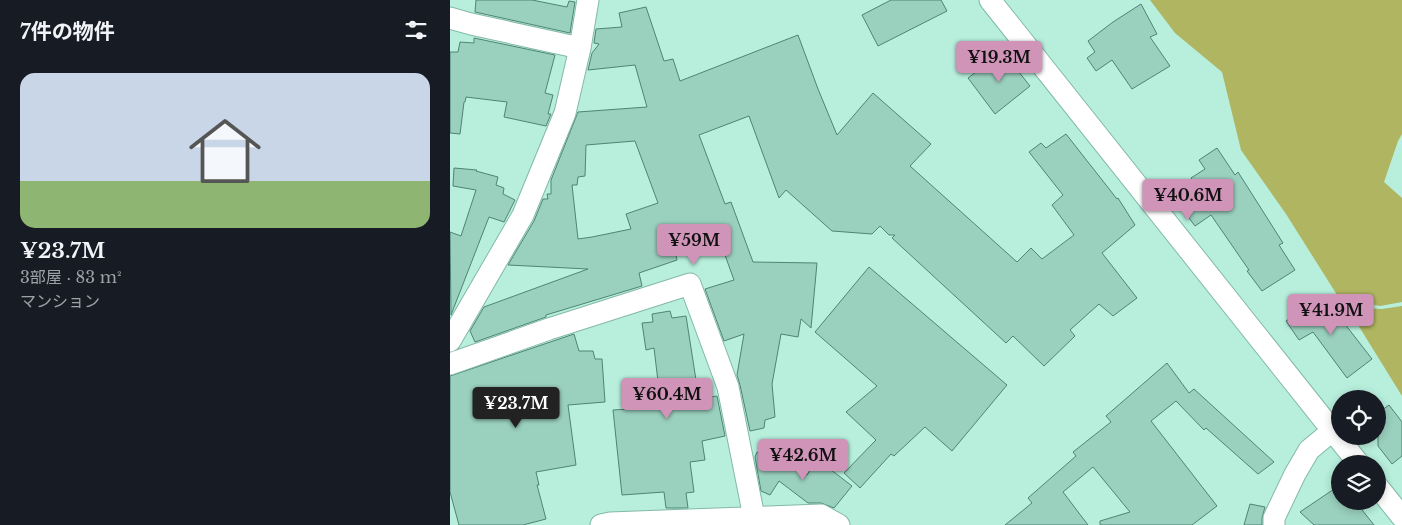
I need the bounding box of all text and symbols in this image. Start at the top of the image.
icon: filters [402,16,430,44]
text: 7件の物件 [20,19,115,45]
pin: ¥19.3M [958,41,1040,83]
text: ¥19.3M [967,47,1031,67]
icon: home [180,106,270,196]
pin: ¥40.6M [1147,178,1229,221]
text: ¥40.6M [1153,185,1223,205]
pin: ¥59M [664,224,724,266]
text: ¥59M [668,230,720,250]
text: ¥23.7M [20,238,105,264]
text: 3部屋 · 83 m² [20,267,121,287]
text: マンション [20,291,100,311]
pin: ¥41.9M [1290,294,1372,336]
text: ¥41.9M [1299,300,1363,320]
pin: ¥60.4M [626,378,708,420]
text: ¥60.4M [632,384,702,404]
pin: ¥23.7M [475,386,557,429]
map controls [1331,390,1386,510]
button: locate [1331,390,1386,445]
text: ¥23.7M [484,393,548,413]
pin: ¥42.6M [762,438,844,481]
text: ¥42.6M [769,445,837,465]
button: layers [1331,455,1386,510]

